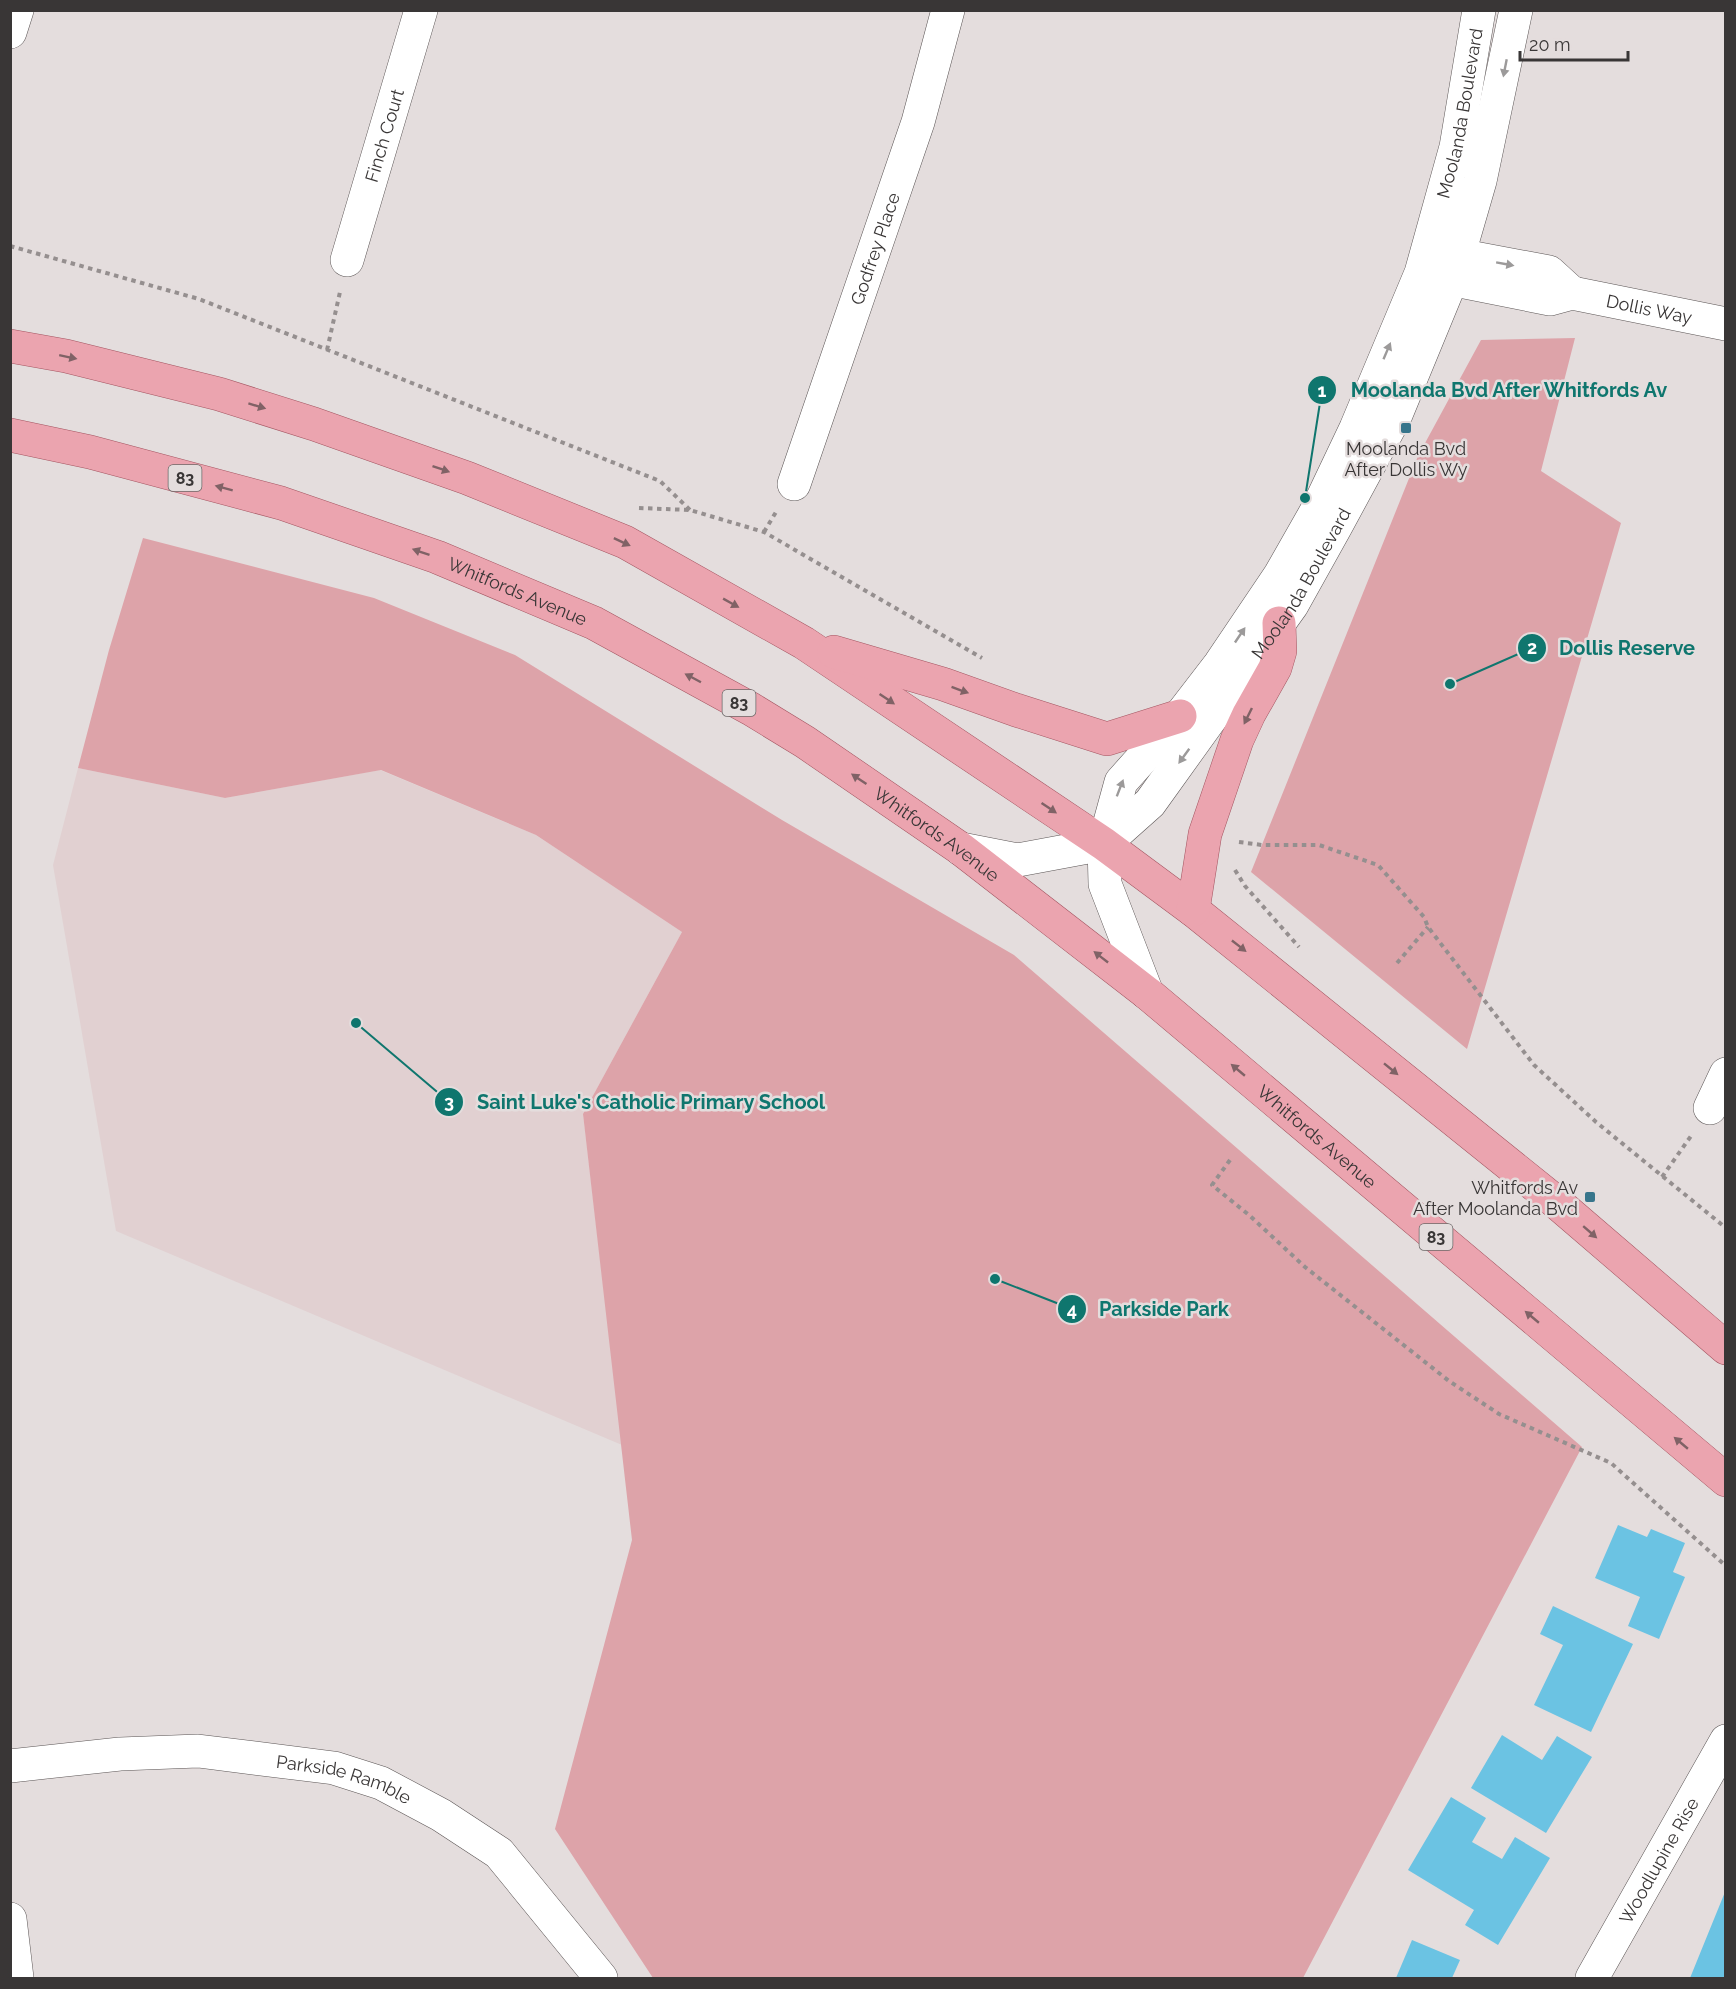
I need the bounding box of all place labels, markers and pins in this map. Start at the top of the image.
callout: Moolanda Bvd After Whitfords Av [1307,371,1680,409]
marker: Moolanda Bvd After Dollis Wy [1399,421,1413,435]
place label: Moolanda Bvd After Dollis Wy [1344,438,1468,480]
callout: Dollis Reserve [1517,629,1707,667]
callout: Saint Luke's Catholic Primary School [434,1083,837,1121]
place label: Whitfords Av After Moolanda Bvd [1413,1177,1578,1219]
marker: Whitfords Av After Moolanda Bvd [1583,1190,1597,1204]
callout: Parkside Park [1057,1290,1241,1328]

